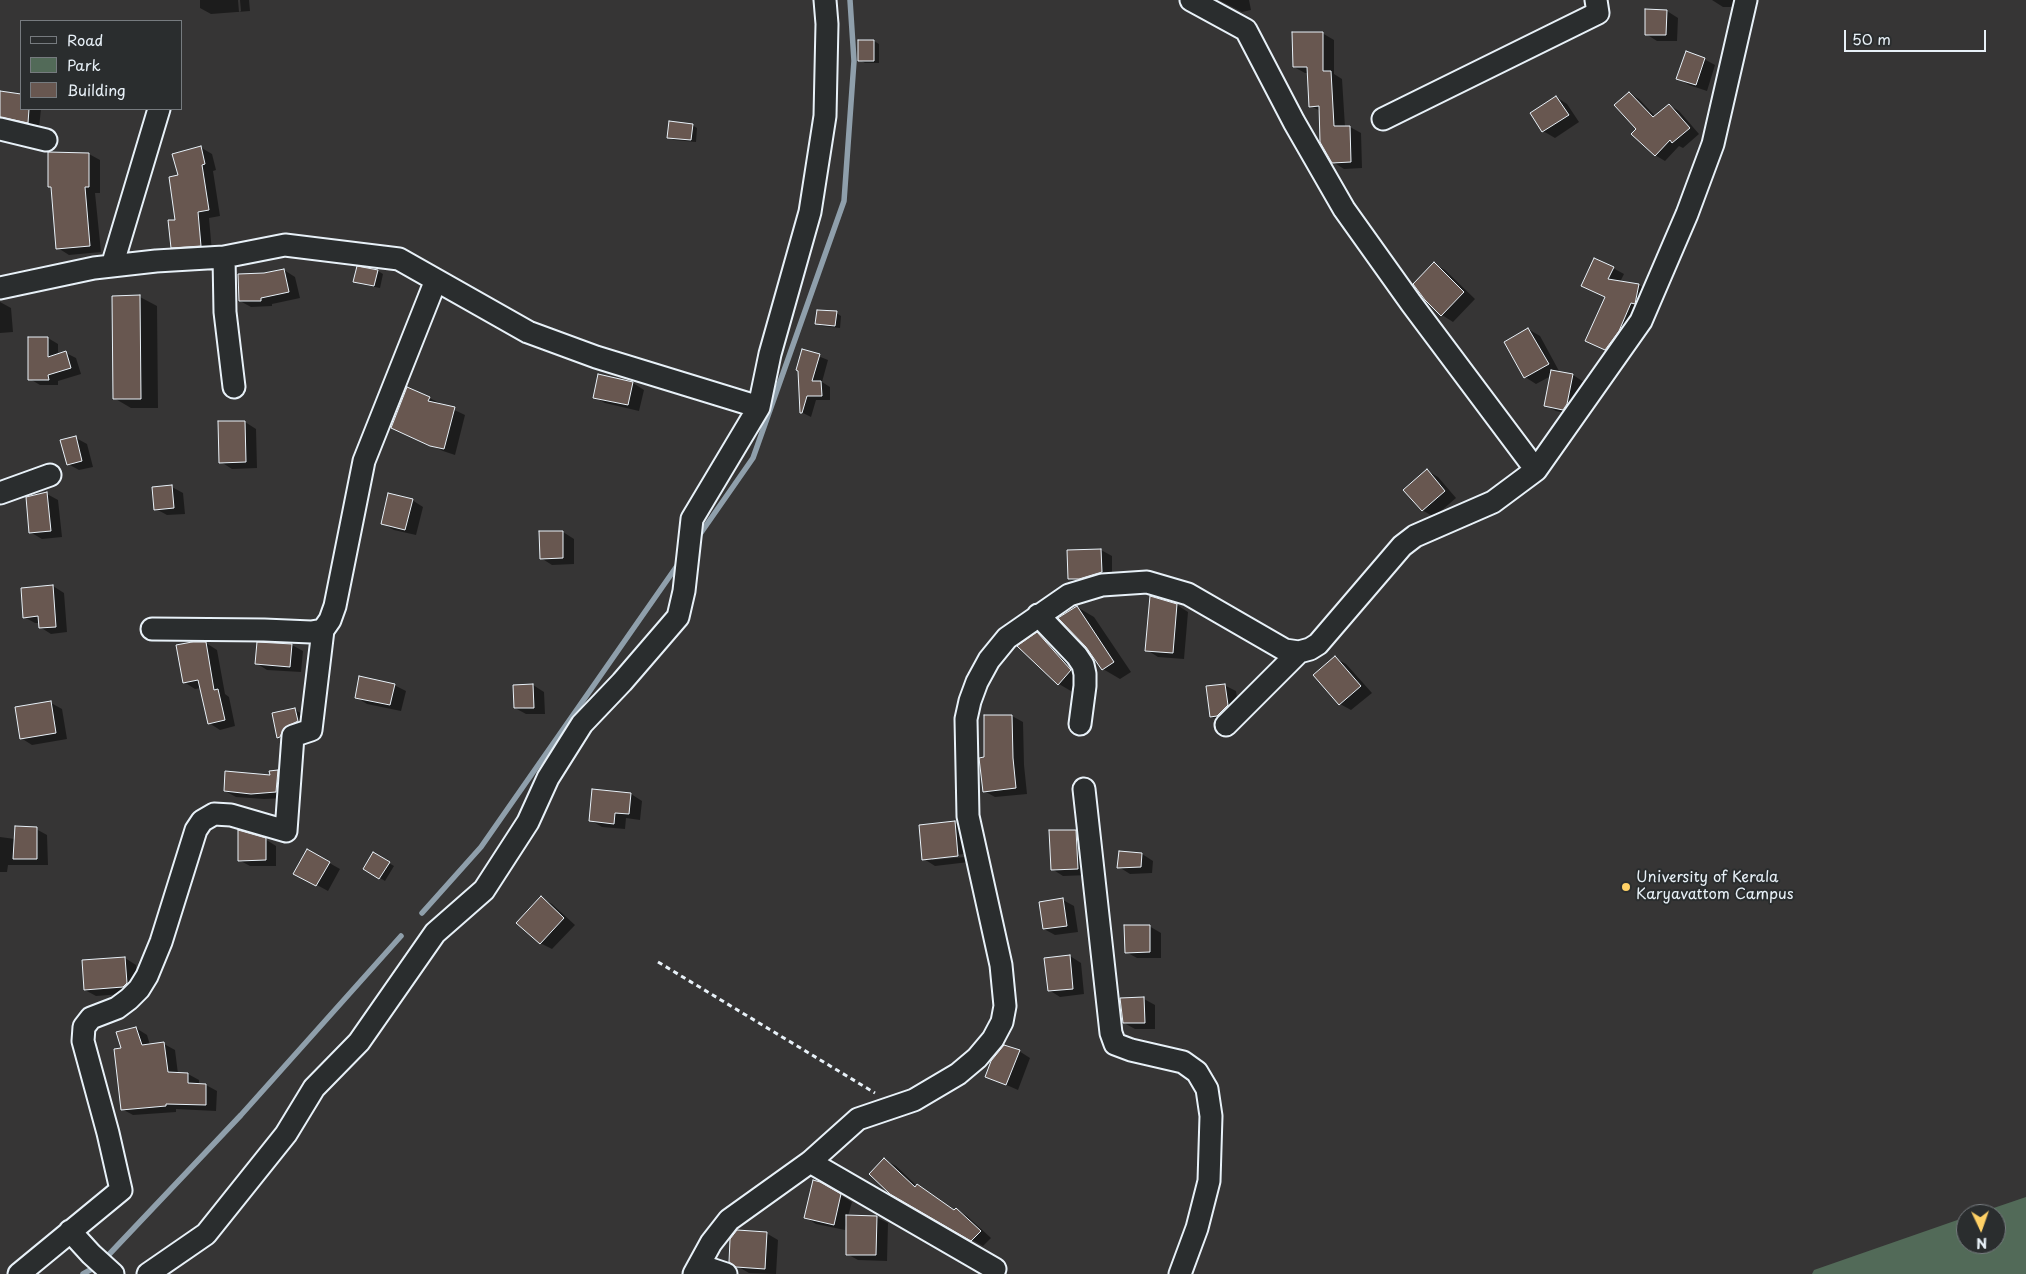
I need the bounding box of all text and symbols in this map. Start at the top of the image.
legend [20,20,182,110]
scale bar [1846,20,1988,52]
text: 50 m [1852,27,1891,50]
text: Road [67,28,103,51]
text: Park [67,53,101,76]
text: Building [67,78,126,101]
place label: University of Kerala Karyavattom Campus [1636,869,1794,904]
marker: University of Kerala Karyavattom Campus [1620,881,1632,893]
north arrow [1956,1204,2006,1254]
text: N [1976,1233,1988,1254]

